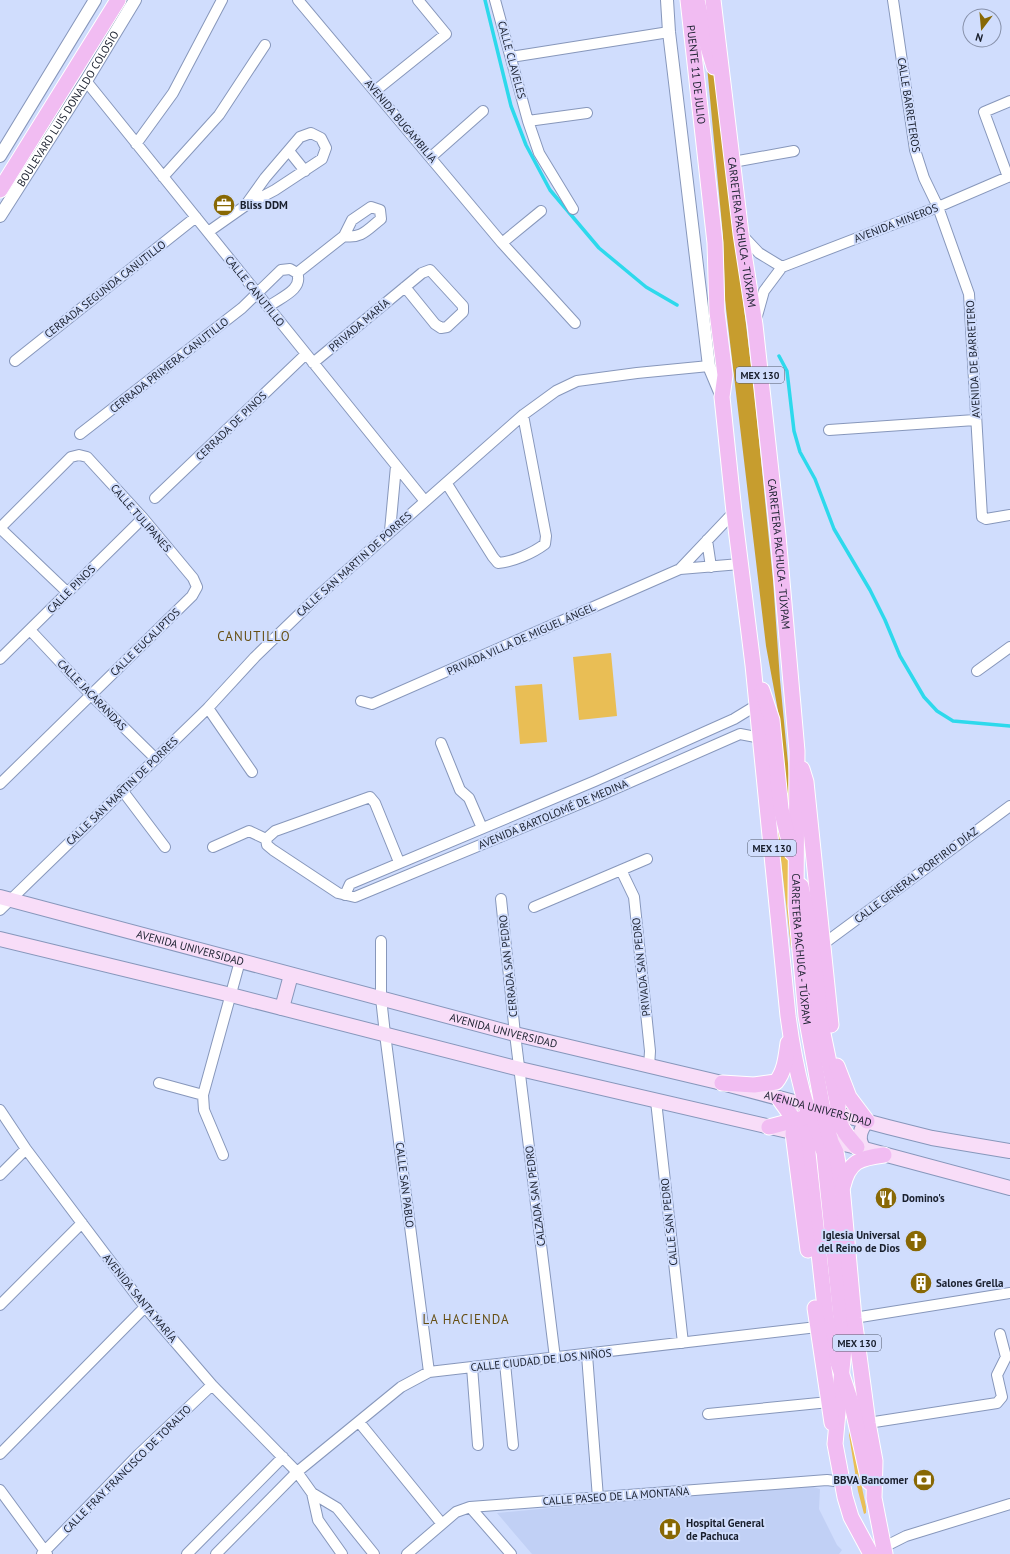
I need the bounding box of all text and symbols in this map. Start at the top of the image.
north arrow [962,8,1002,48]
street label: CALLE CLAVELES [495,19,529,101]
street label: PUENTE 11 DE JULIO [684,24,709,125]
street label: BOULEVARD LUIS DONALDO COLOSIO [14,28,122,189]
text: N [974,30,985,45]
street label: CALLE BARRETEROS [895,57,923,154]
street label: AVENIDA BUGAMBILIA [362,76,440,166]
street label: CARRETERA PACHUCA - TÚXPAM [725,156,759,308]
office icon: Bliss DDM [211,192,237,218]
place label: Bliss DDM [240,198,288,212]
street label: AVENIDA MINEROS [852,200,940,246]
street label: CERRADA SEGUNDA CANUTILLO [41,237,169,341]
street label: CALLE CANUTILLO [222,253,288,329]
street label: PRIVADA MARÍA [326,295,393,355]
street label: AVENIDA DE BARRETERO [963,300,983,418]
street label: CERRADA PRIMERA CANUTILLO [107,314,231,416]
road number: MEX 130 [736,367,784,383]
street label: CERRADA DE PINOS [193,388,270,463]
street label: CARRETERA PACHUCA - TÚXPAM [765,478,793,630]
street label: CALLE TULIPANES [108,481,174,555]
street label: CALLE SAN MARTIN DE PORRES [293,508,415,619]
street label: CALLE PINOS [44,562,98,616]
street label: PRIVADA VILLA DE MIGUEL ÁNGEL [445,600,598,678]
street label: CALLE EUCALIPTOS [107,605,183,679]
district label: CANUTILLO [217,628,291,645]
street label: CALLE JACARANDAS [54,656,130,734]
street label: CALLE SAN MARTIN DE PORRES [63,734,181,848]
street label: AVENIDA BARTOLOMÉ DE MEDINA [476,776,630,852]
street label: CALLE GENERAL PORFIRIO DÍAZ [851,824,981,926]
road number: MEX 130 [748,840,796,856]
street label: CARRETERA PACHUCA - TÚXPAM [789,873,814,1026]
street label: CERRADA SAN PEDRO [496,914,520,1018]
street label: PRIVADA SAN PEDRO [629,917,653,1017]
street label: AVENIDA UNIVERSIDAD [135,927,246,969]
street label: AVENIDA UNIVERSIDAD [448,1010,559,1051]
street label: AVENIDA UNIVERSIDAD [763,1088,873,1129]
street label: CALLE SAN PABLO [393,1141,417,1229]
street label: CALZADA SAN PEDRO [522,1145,548,1247]
street label: CALLE SAN PEDRO [657,1177,681,1267]
restaurant icon: Domino's [873,1185,899,1211]
place label: Domino's [902,1191,945,1205]
place label: Iglesia Universal del Reino de Dios [818,1228,901,1255]
church icon: Iglesia Universal del Reino de Dios [903,1228,929,1254]
street label: AVENIDA SANTA MARÍA [100,1251,180,1346]
building icon: Salones Grella [908,1270,934,1296]
place label: Salones Grella [936,1276,1003,1290]
district label: LA HACIENDA [422,1311,510,1328]
road number: MEX 130 [833,1335,881,1351]
street label: CALLE CIUDAD DE LOS NIÑOS [470,1346,612,1374]
street label: CALLE FRAY FRANCISCO DE TORALTO [60,1402,194,1536]
bank icon: BBVA Bancomer [911,1467,937,1493]
place label: BBVA Bancomer [833,1473,908,1487]
street label: CALLE PASEO DE LA MONTAÑA [542,1484,690,1508]
hospital icon: Hospital General de Pachuca [657,1516,683,1542]
place label: Hospital General de Pachuca [686,1516,765,1543]

